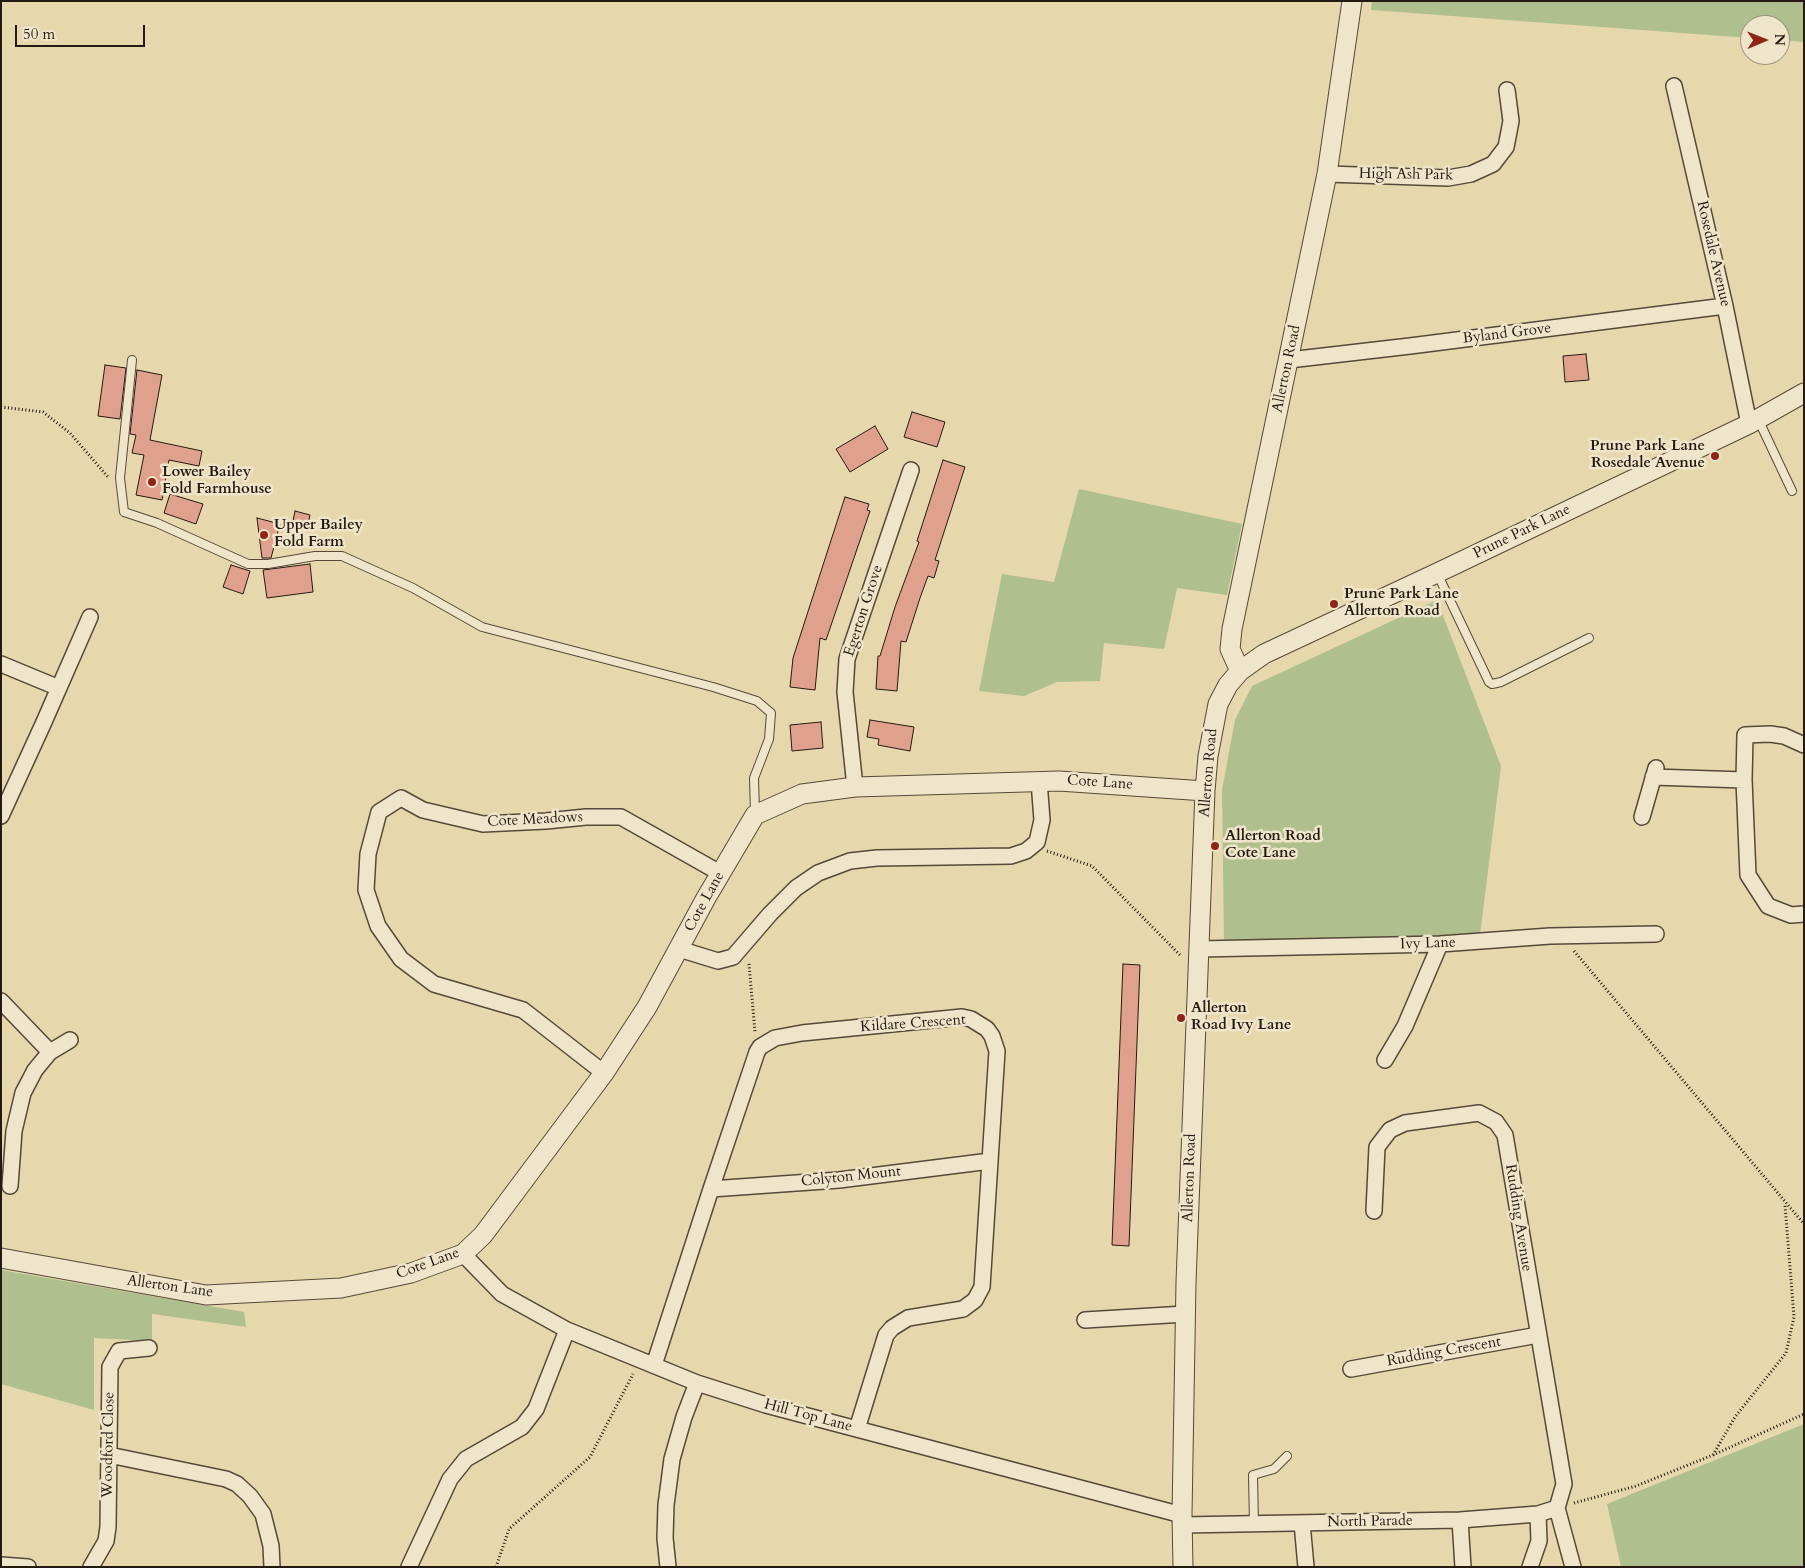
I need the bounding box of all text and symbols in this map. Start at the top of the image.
scale bar [18,15,148,47]
north arrow [1740,15,1790,65]
text: 50 m [23,24,55,44]
text: N [1770,34,1789,46]
street label: High Ash Park [1359,165,1453,185]
street label: Rosedale Avenue [1692,199,1734,309]
street label: Byland Grove [1462,320,1552,348]
street label: Allerton Road [1269,324,1305,414]
place label: Prune Park Lane Rosedale Avenue [1590,438,1705,473]
marker: Prune Park Lane Rosedale Avenue [1709,450,1721,462]
place label: Lower Bailey Fold Farmhouse [162,464,272,499]
marker: Lower Bailey Fold Farmhouse [146,476,158,488]
street label: Prune Park Lane [1471,501,1573,563]
place label: Upper Bailey Fold Farm [274,517,363,552]
marker: Upper Bailey Fold Farm [258,529,270,541]
street label: Egerton Grove [841,563,887,659]
place label: Prune Park Lane Allerton Road [1344,586,1459,621]
marker: Prune Park Lane Allerton Road [1328,598,1340,610]
street label: Allerton Road [1196,728,1222,818]
street label: Cote Lane [1066,772,1134,794]
street label: Cote Meadows [487,809,583,831]
place label: Allerton Road Cote Lane [1225,828,1321,863]
marker: Allerton Road Cote Lane [1209,840,1221,852]
street label: Cote Lane [681,869,729,935]
street label: Ivy Lane [1400,934,1456,954]
place label: Allerton Road Ivy Lane [1191,1000,1291,1035]
street label: Kildare Crescent [860,1011,966,1037]
marker: Allerton Road Ivy Lane [1175,1012,1187,1024]
street label: Allerton Road [1179,1133,1201,1223]
street label: Colyton Mount [800,1163,902,1191]
street label: Rudding Avenue [1501,1163,1535,1273]
street label: Cote Lane [394,1244,462,1284]
street label: Allerton Lane [126,1272,214,1302]
street label: Rudding Crescent [1386,1333,1502,1371]
street label: Woodford Close [99,1392,119,1498]
street label: Hill Top Lane [762,1396,854,1436]
street label: North Parade [1327,1512,1413,1532]

